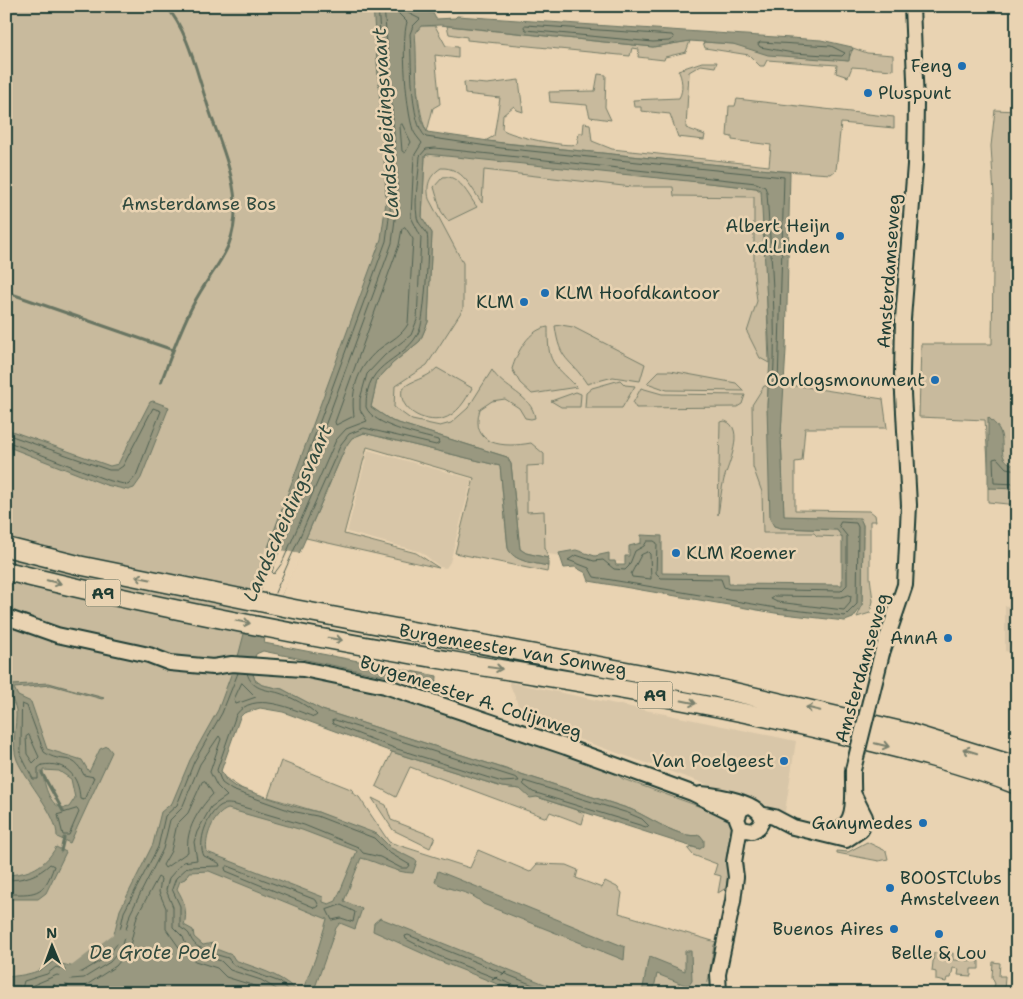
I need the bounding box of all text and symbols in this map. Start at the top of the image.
water label: Landscheidingsvaart [366,26,405,219]
place label: Feng [911,54,952,78]
marker: Feng [956,60,968,72]
place label: Pluspunt [878,81,952,105]
marker: Pluspunt [862,87,874,99]
park label: Amsterdamse Bos [122,192,276,216]
street label: Amsterdamseweg [872,193,906,349]
place label: Albert Heijn v.d.Linden [725,214,830,259]
marker: Albert Heijn v.d.Linden [834,230,846,242]
place label: KLM Hoofdkantoor [555,281,720,305]
marker: KLM Hoofdkantoor [539,287,551,299]
place label: KLM [476,290,514,314]
marker: KLM [518,296,530,308]
place label: Oorlogsmonument [766,368,925,392]
marker: Oorlogsmonument [929,374,941,386]
water label: Landscheidingsvaart [237,420,338,606]
place label: KLM Roemer [686,541,797,565]
marker: KLM Roemer [670,547,682,559]
one-way arrow [135,573,151,582]
one-way arrow [45,578,61,587]
road number: A9 [86,580,120,606]
street label: Amsterdamseweg [829,590,895,746]
one-way arrow [235,618,251,628]
street label: Burgemeester van Sonweg [397,618,629,682]
place label: AnnA [890,626,938,650]
marker: AnnA [942,632,954,644]
one-way arrow [326,635,342,645]
street label: Burgemeester A. Colijnweg [357,650,585,744]
one-way arrow [486,663,502,673]
road number: A9 [638,682,672,708]
one-way arrow [681,698,697,707]
one-way arrow [806,704,822,713]
one-way arrow [873,740,889,750]
one-way arrow [963,746,979,756]
place label: Van Poelgeest [652,749,774,773]
marker: Van Poelgeest [778,755,790,767]
place label: Ganymedes [812,811,913,835]
marker: Ganymedes [917,817,929,829]
place label: BOOSTClubs Amstelveen [900,866,1002,911]
marker: BOOSTClubs Amstelveen [884,882,896,894]
place label: Buenos Aires [772,917,884,941]
north arrow [28,922,78,972]
marker: Buenos Aires [888,923,900,935]
text: N [46,924,57,942]
marker: Belle & Lou [933,928,945,940]
water label: De Grote Poel [89,940,217,965]
place label: Belle & Lou [891,941,987,965]

